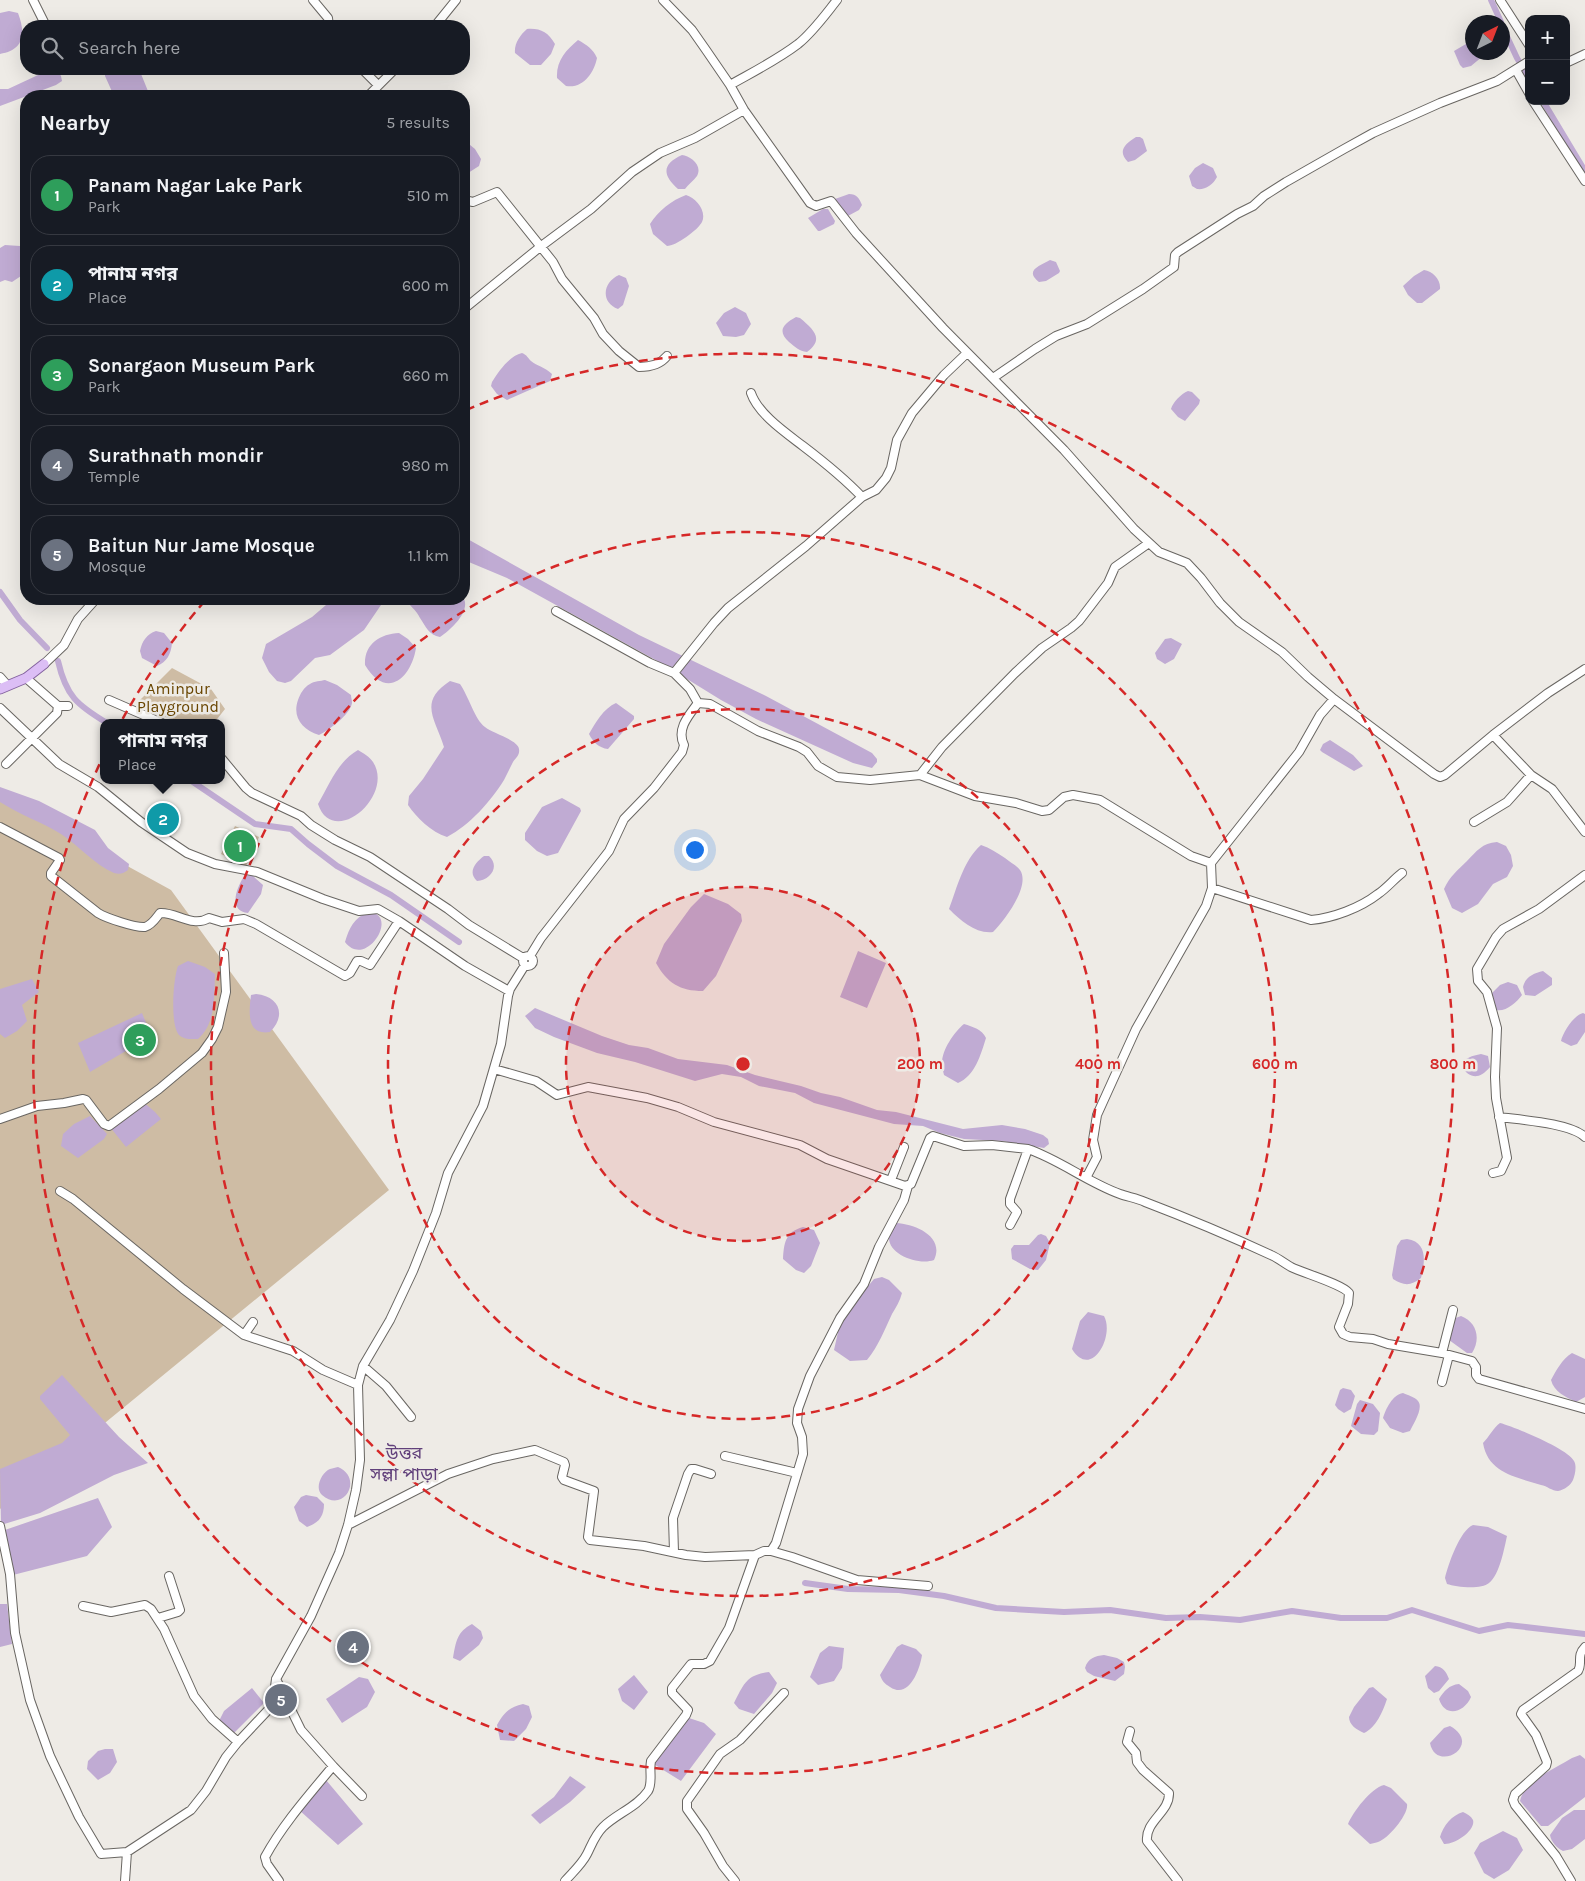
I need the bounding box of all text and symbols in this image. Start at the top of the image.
north arrow [1465,15,1510,60]
map controls [1525,15,1570,105]
button: + [1525,15,1570,60]
search box [20,20,470,75]
icon: search [38,34,66,62]
text: Search here [78,37,180,59]
button: − [1525,60,1570,105]
text: Nearby [40,111,110,135]
text: 5 results [386,113,450,132]
text: Panam Nagar Lake Park [88,175,303,197]
text: 1 [54,186,60,205]
text: 510 m [406,186,449,205]
text: Park [88,197,120,216]
text: পানাম নগর [88,263,178,285]
text: 2 [52,276,62,295]
text: 600 m [402,276,449,295]
text: Place [88,288,127,307]
text: Sonargaon Museum Park [88,355,315,377]
text: 3 [52,366,62,385]
text: 660 m [402,366,449,385]
text: Park [88,377,120,396]
text: Surathnath mondir [88,445,263,467]
text: 4 [52,456,62,475]
text: 980 m [402,456,449,475]
text: Temple [88,467,140,486]
text: Baitun Nur Jame Mosque [88,535,315,557]
text: 5 [52,546,62,565]
text: 1.1 km [408,546,449,565]
text: Mosque [88,557,146,576]
park label: Aminpur Playground [137,679,219,716]
popup [100,719,225,784]
text: পানাম নগর [118,730,207,752]
text: Place [118,755,156,774]
pin: 2 [147,800,179,838]
pin: 1 [224,827,256,865]
your location [682,837,708,863]
pin: 3 [124,1021,156,1059]
centre of rings [734,1055,752,1073]
text: 200 m [897,1055,943,1073]
text: 400 m [1075,1055,1121,1073]
text: 600 m [1252,1055,1298,1073]
text: 800 m [1430,1055,1476,1073]
district label: উত্তর সল্লা পাড়া [369,1442,438,1485]
pin: 4 [337,1628,369,1666]
pin: 5 [265,1681,297,1719]

